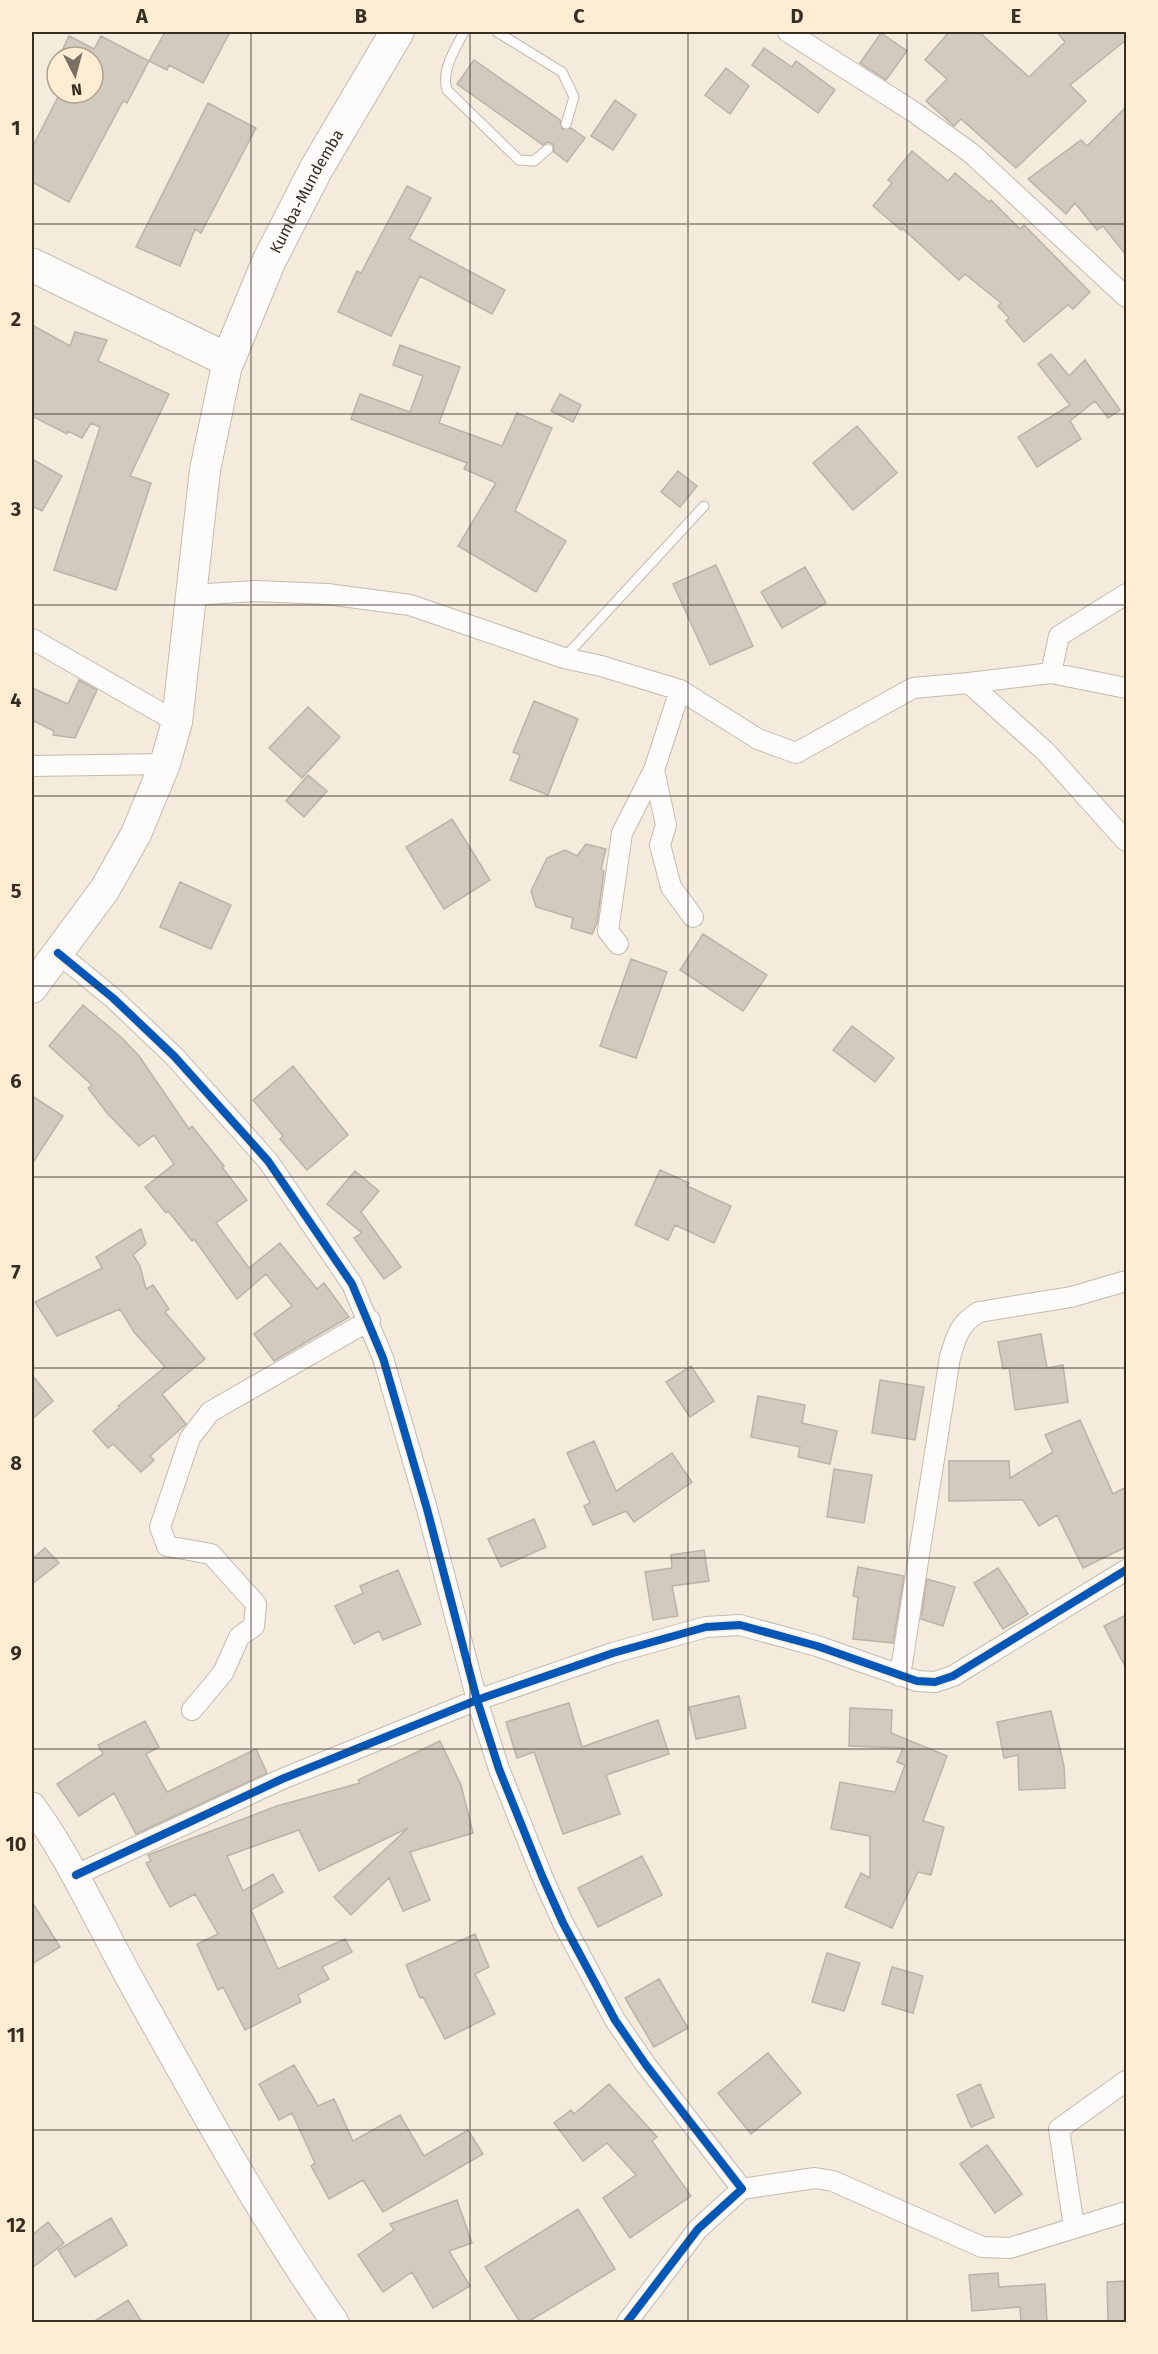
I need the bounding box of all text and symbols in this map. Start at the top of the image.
text: A [135,4,149,28]
text: B [355,4,367,28]
text: C [573,4,585,28]
text: D [790,4,804,28]
text: E [1011,4,1021,28]
north arrow [45,45,105,105]
text: N [70,79,83,99]
text: 1 [11,116,21,140]
street label: Kumba-Mundemba [266,126,347,257]
text: 2 [11,307,21,331]
text: 3 [10,497,21,521]
text: 4 [10,688,22,712]
text: 5 [11,879,22,903]
text: 6 [10,1069,22,1093]
text: 7 [11,1260,21,1284]
text: 8 [10,1451,22,1475]
text: 9 [10,1641,22,1665]
text: 10 [6,1832,26,1856]
text: 11 [7,2023,25,2047]
text: 12 [6,2213,26,2237]

